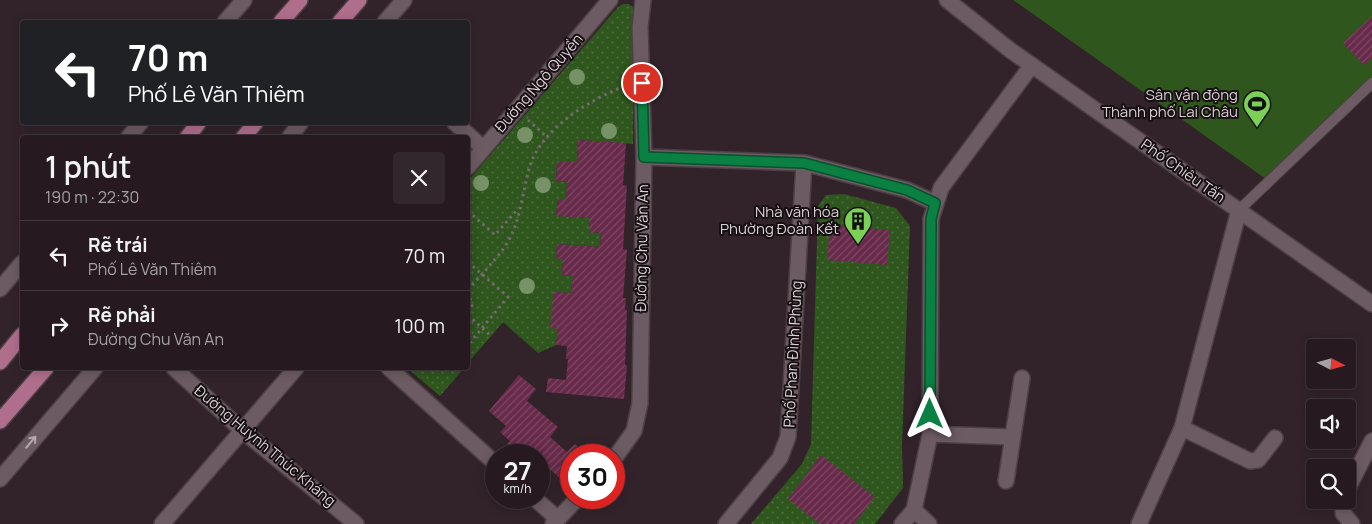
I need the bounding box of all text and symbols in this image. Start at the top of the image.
street label: Đường Ngô Quyền [490,29,587,137]
text: 70 m [128,34,208,82]
icon: left [45,40,110,105]
pin [621,62,663,104]
icon: arrive [628,69,656,97]
text: Phố Lê Văn Thiêm [128,79,305,109]
place label: Sân vận động Thành phố Lai Châu [1102,84,1238,122]
sports icon: Sân vận động Thành phố Lai Châu [1242,89,1272,128]
street label: Phố Chiêu Tấn [1137,134,1230,208]
text: 1 phút [45,146,131,187]
button: close [393,152,445,204]
street label: Đường Chu Văn An [630,184,653,312]
text: 190 m · 22:30 [45,186,139,208]
place label: Nhà văn hóa Phường Đoàn Kết [720,201,839,239]
building icon: Nhà văn hóa Phường Đoàn Kết [843,206,873,245]
text: Rẽ trái [88,232,148,258]
icon: left [45,242,73,270]
text: 70 m [404,243,445,269]
text: Phố Lê Văn Thiêm [88,258,217,280]
street label: Phố Phan Đình Phùng [778,280,807,428]
text: Rẽ phải [88,302,156,328]
icon: right [45,312,73,340]
text: 100 m [394,313,445,339]
text: Đường Chu Văn An [88,328,224,350]
north arrow [1306,339,1356,389]
map controls [1306,339,1356,509]
street label: Đường Huỳnh Thúc Kháng [190,380,341,511]
position arrow [903,387,955,439]
button: sound [1306,399,1356,449]
one-way arrow [26,435,37,448]
speed limit sign: 30 [560,444,625,509]
text: 27 [503,453,532,488]
button: search [1306,459,1356,509]
text: km/h [504,480,531,497]

